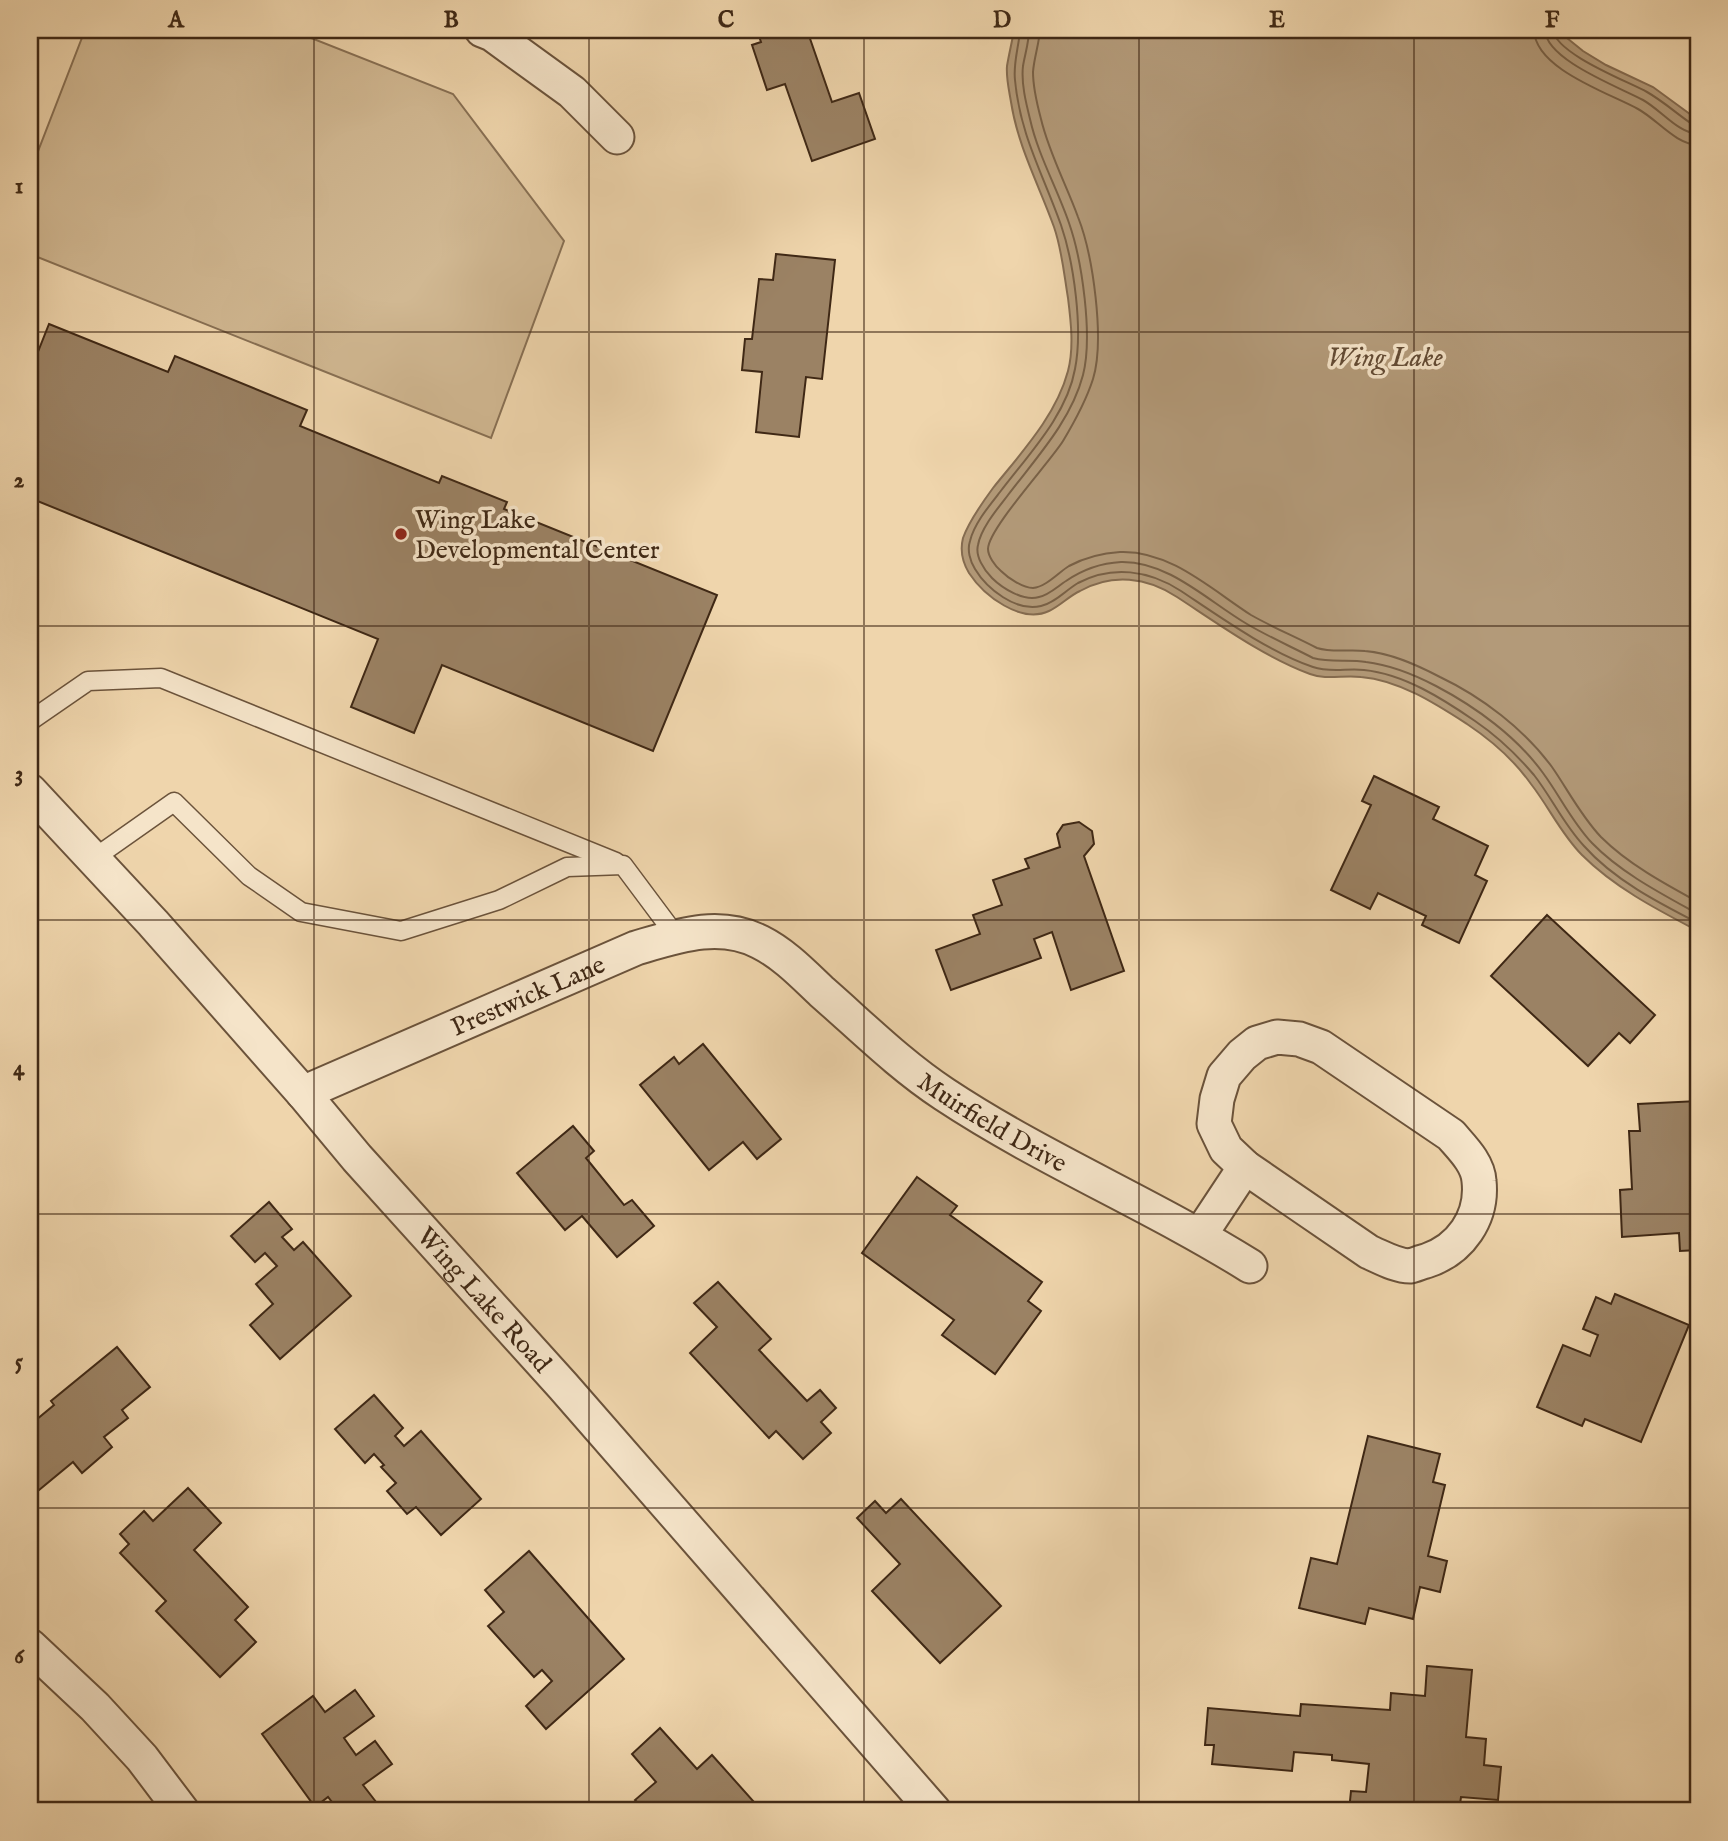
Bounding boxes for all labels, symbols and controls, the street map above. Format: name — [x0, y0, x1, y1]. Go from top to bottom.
text: A — [167, 6, 185, 35]
text: B — [443, 6, 459, 35]
text: C — [718, 6, 735, 35]
text: D — [993, 6, 1011, 35]
text: E — [1269, 6, 1285, 35]
text: F — [1545, 6, 1560, 35]
text: 1 — [15, 172, 23, 201]
water label: Wing Lake — [1327, 341, 1443, 376]
text: 2 — [14, 466, 25, 495]
place label: Wing Lake Developmental Center — [415, 504, 660, 567]
marker: Wing Lake Developmental Center — [393, 526, 409, 542]
text: 3 — [15, 760, 23, 789]
street label: Prestwick Lane — [446, 949, 610, 1045]
text: 4 — [13, 1054, 25, 1083]
street label: Muirfield Drive — [910, 1066, 1072, 1181]
street label: Wing Lake Road — [409, 1220, 558, 1380]
text: 5 — [15, 1348, 24, 1377]
text: 6 — [14, 1642, 25, 1671]

